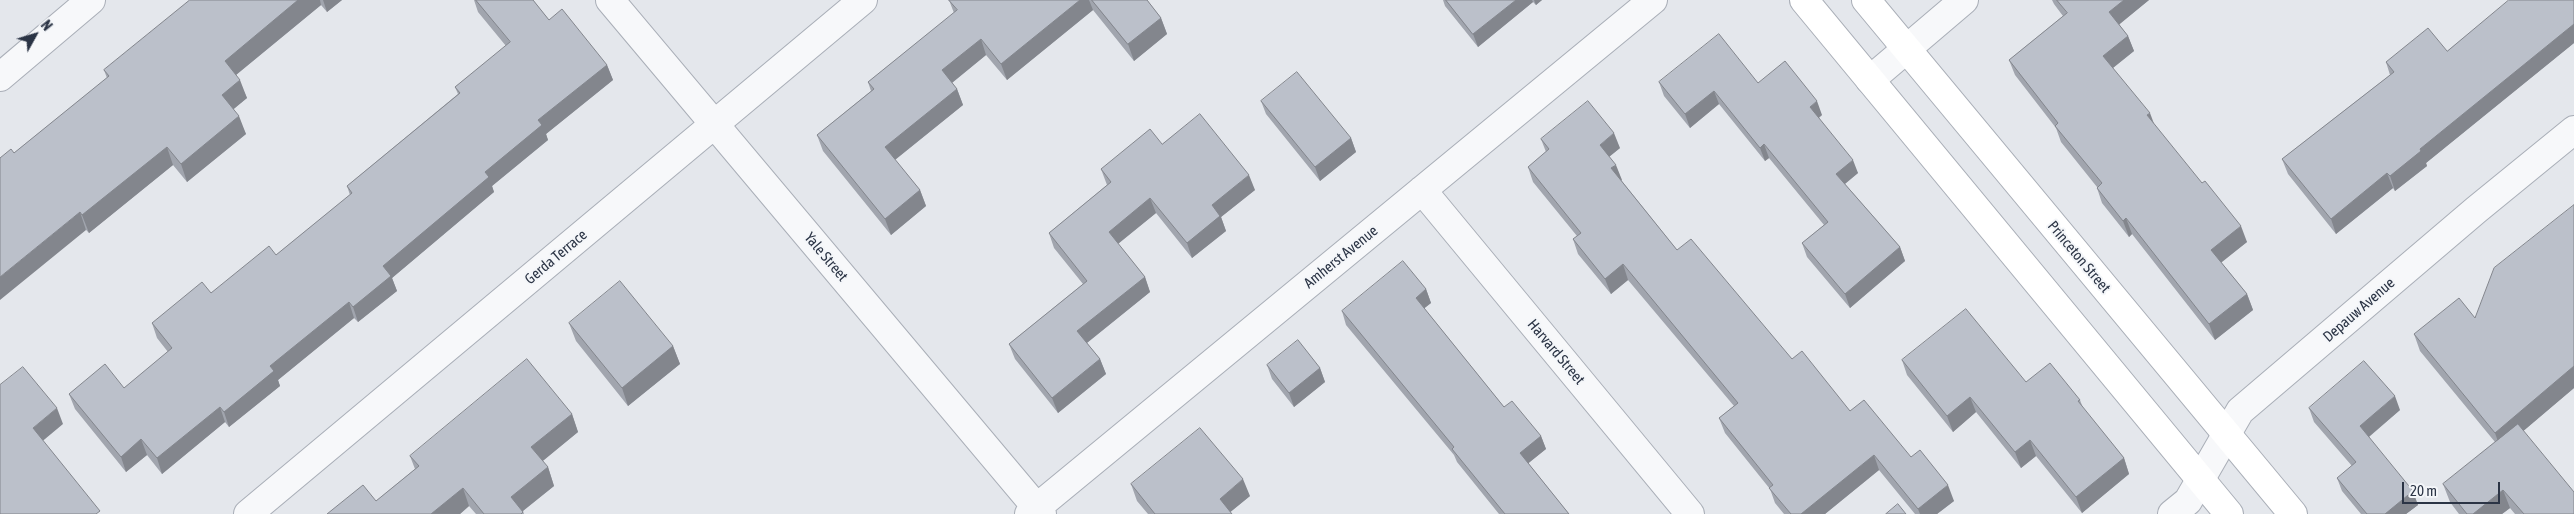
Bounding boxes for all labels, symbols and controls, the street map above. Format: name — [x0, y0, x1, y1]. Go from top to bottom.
north arrow — [10, 10, 60, 60]
text: N — [38, 17, 55, 34]
street label: Princeton Street — [2044, 217, 2114, 297]
street label: Amherst Avenue — [1300, 222, 1382, 292]
street label: Gerda Terrace — [521, 226, 591, 288]
street label: Yale Street — [800, 229, 852, 285]
street label: Depauw Avenue — [2319, 274, 2399, 346]
street label: Harvard Street — [1524, 316, 1588, 388]
scale bar — [2404, 472, 2502, 504]
text: 20 m — [2410, 482, 2437, 499]

